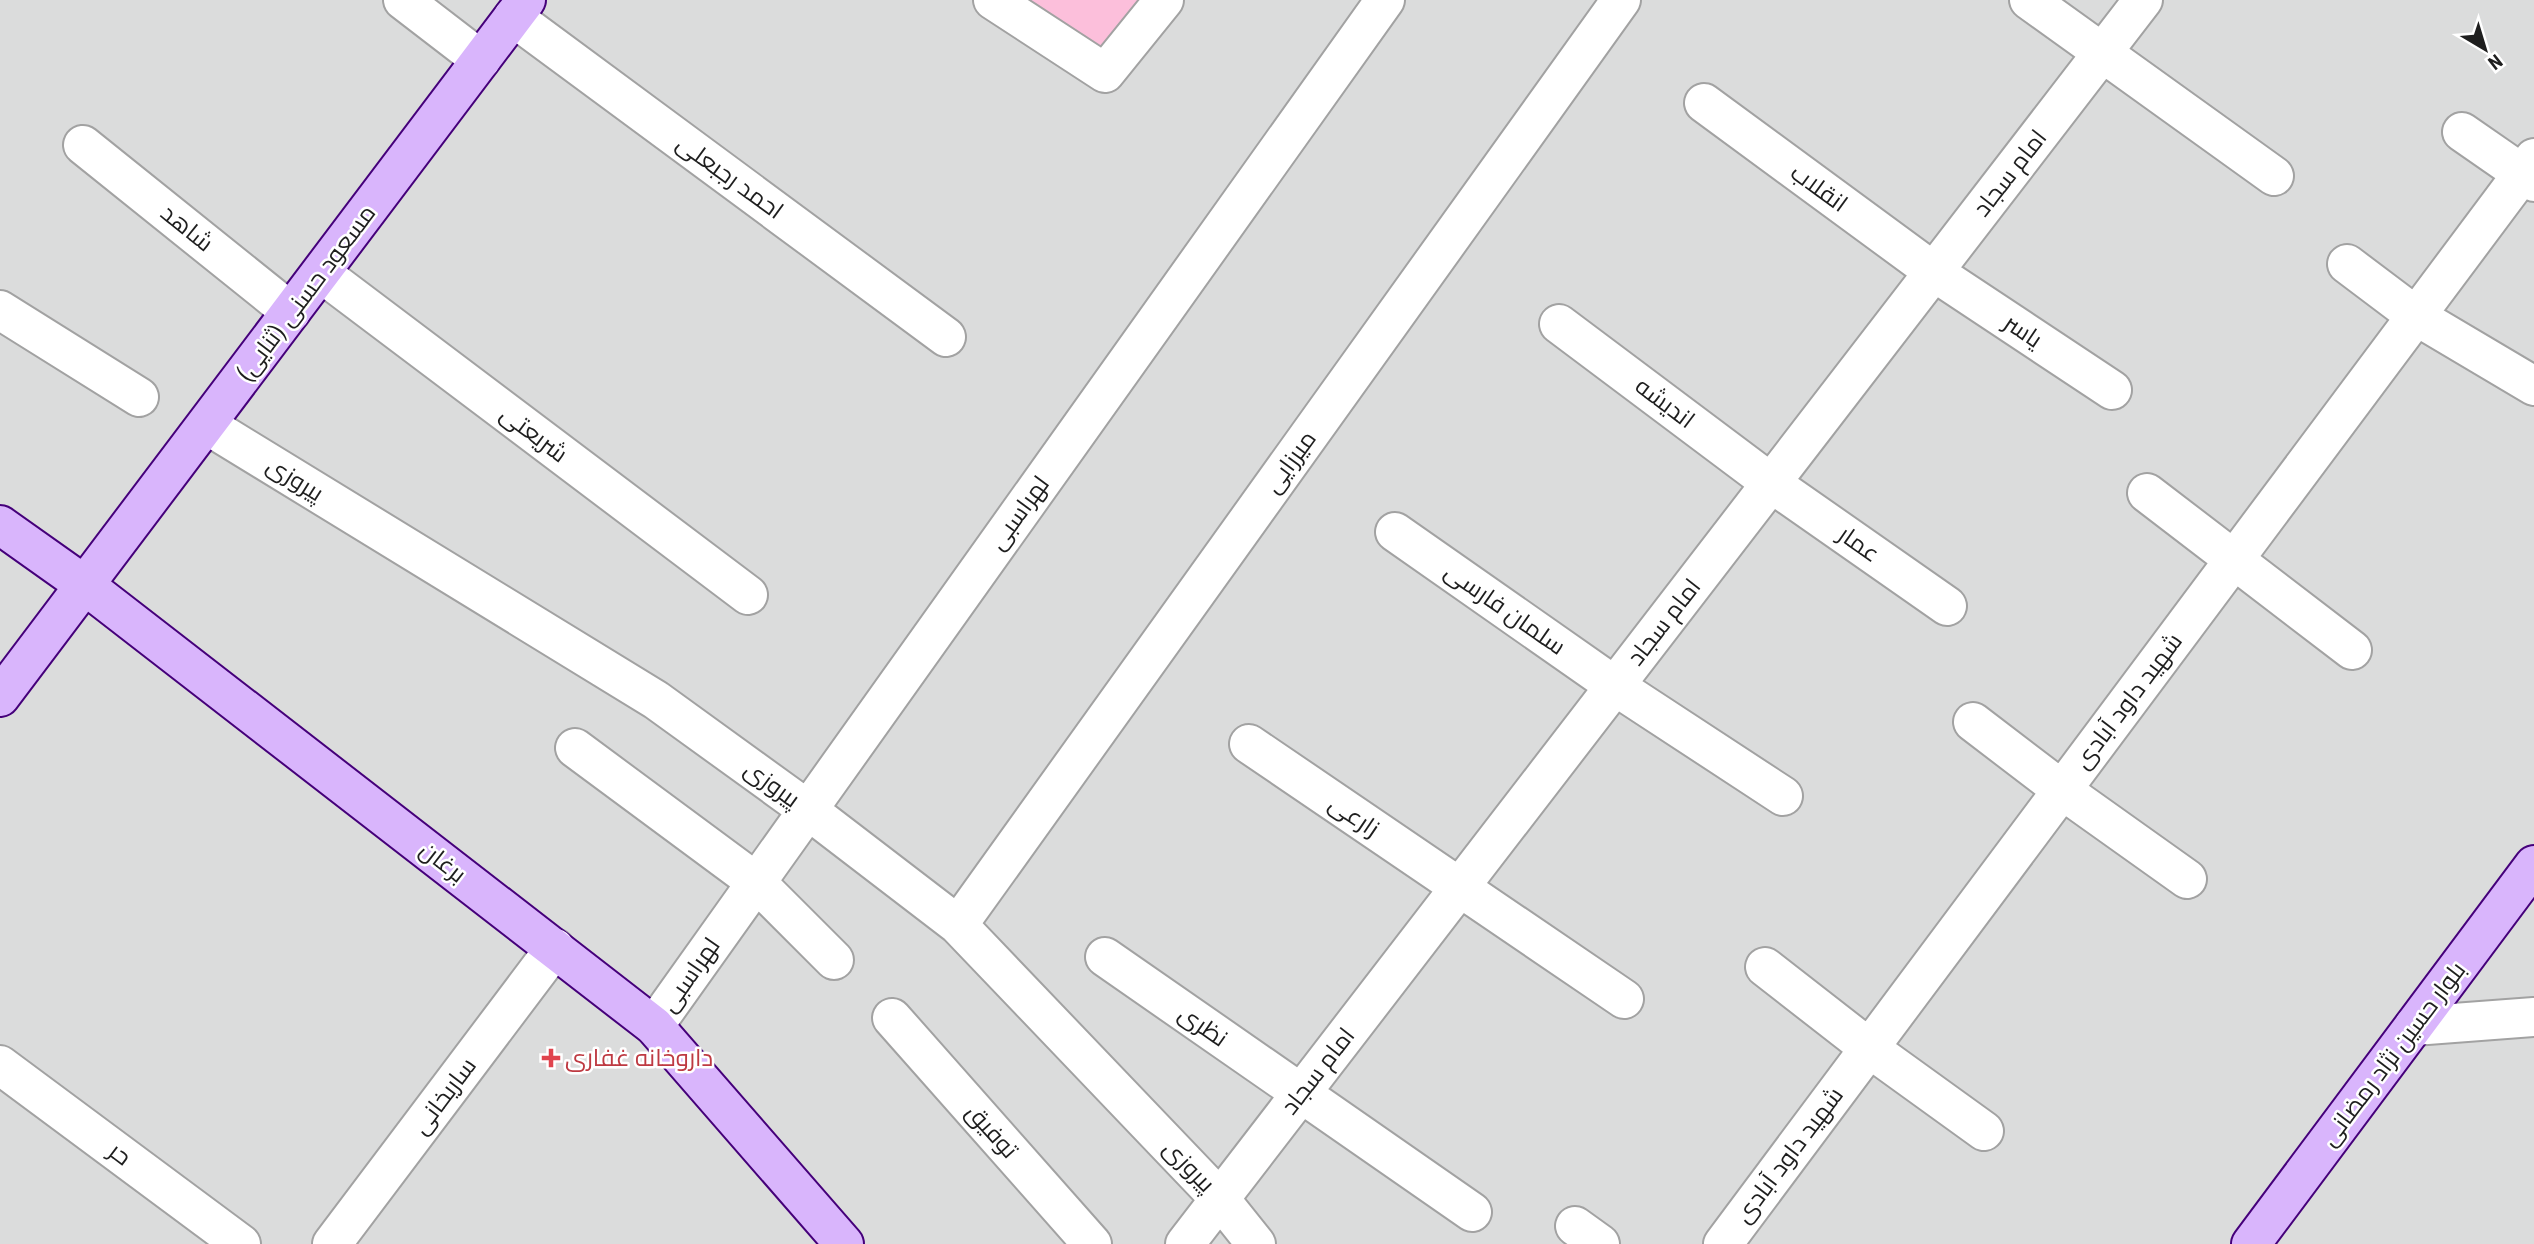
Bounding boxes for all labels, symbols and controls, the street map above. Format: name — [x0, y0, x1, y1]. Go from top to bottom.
north arrow — [2450, 14, 2520, 84]
text: N — [2483, 49, 2507, 75]
street label: امام سجاد — [1967, 124, 2054, 223]
street label: احمد رجبعلی — [671, 129, 789, 225]
street label: انقلاب — [1785, 158, 1853, 218]
street label: شاهد — [155, 199, 219, 257]
street label: مسعود حسنی (ثنایی) — [231, 199, 381, 387]
street label: یاسر — [1997, 307, 2048, 354]
street label: اندیشه — [1630, 372, 1700, 434]
street label: شریعتی — [495, 400, 573, 468]
street label: میرزایی — [1258, 425, 1322, 499]
street label: پیروزی — [260, 451, 329, 509]
street label: لهراسبی — [983, 471, 1055, 555]
street label: عمار — [1831, 519, 1885, 568]
street label: سلمان فارسی — [1439, 557, 1571, 661]
street label: امام سجاد — [1621, 573, 1708, 672]
street label: شهید داود آبادی — [2068, 628, 2188, 774]
street label: پیروزی — [738, 755, 806, 815]
street label: زارعی — [1324, 789, 1384, 843]
street label: برغان — [414, 835, 472, 889]
street label: لهراسبی — [654, 932, 726, 1018]
street label: بلوار حسین نژاد رمضانی — [2315, 956, 2471, 1152]
street label: نظری — [1173, 999, 1233, 1053]
street label: امام سجاد — [1275, 1022, 1362, 1121]
place label: داروخانه غفاری — [565, 1044, 713, 1072]
marker: داروخانه غفاری — [543, 1050, 559, 1066]
street label: ساریخانی — [406, 1052, 482, 1140]
street label: شهید داود آبادی — [1729, 1082, 1849, 1228]
street label: توفیق — [960, 1098, 1024, 1165]
street label: پیروزی — [1156, 1134, 1221, 1200]
street label: حر — [102, 1135, 137, 1171]

